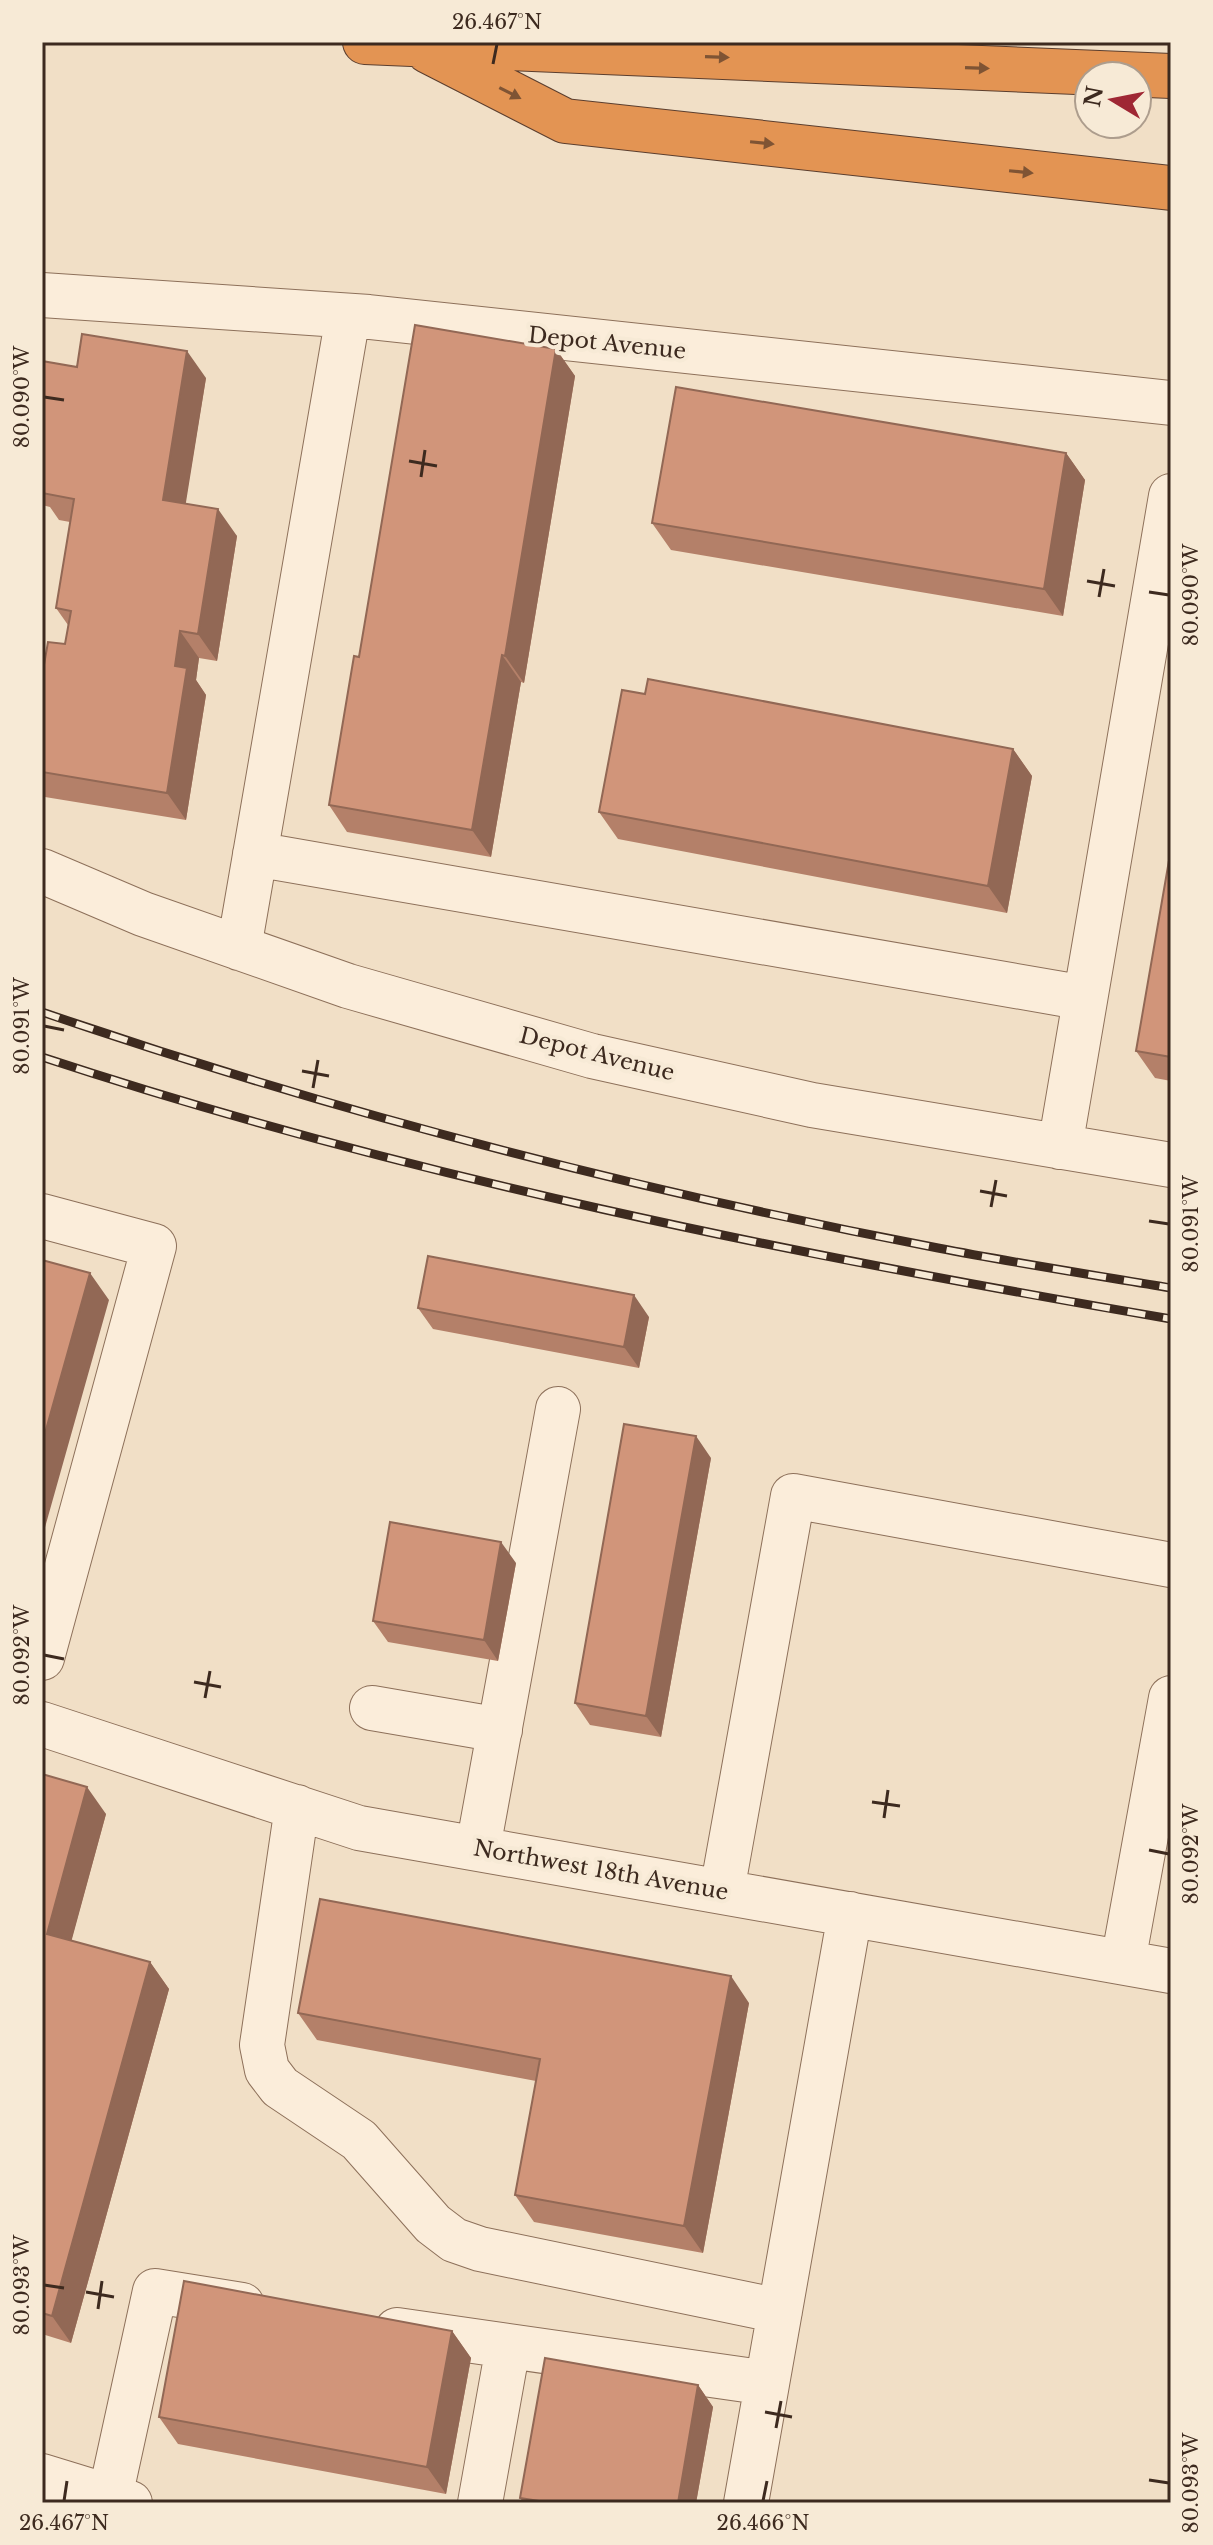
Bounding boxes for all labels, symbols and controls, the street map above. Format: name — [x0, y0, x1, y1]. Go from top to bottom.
text: 26.467°N — [452, 10, 542, 34]
one-way arrow — [705, 51, 730, 64]
north arrow — [1073, 60, 1153, 140]
one-way arrow — [965, 62, 990, 75]
text: N — [1079, 84, 1109, 109]
one-way arrow — [499, 86, 522, 100]
one-way arrow — [750, 136, 775, 149]
one-way arrow — [1008, 165, 1033, 178]
street label: Depot Avenue — [527, 321, 687, 365]
text: 80.090°W — [10, 345, 34, 448]
text: 80.090°W — [1179, 543, 1203, 646]
text: 80.091°W — [10, 977, 34, 1075]
street label: Depot Avenue — [517, 1022, 677, 1086]
text: 80.091°W — [1179, 1175, 1203, 1273]
text: 80.092°W — [10, 1604, 34, 1705]
text: 80.092°W — [1179, 1803, 1203, 1904]
street label: Northwest 18th Avenue — [471, 1834, 731, 1906]
text: 80.093°W — [10, 2234, 34, 2335]
text: 80.093°W — [1179, 2432, 1203, 2533]
text: 26.467°N — [19, 2511, 109, 2535]
text: 26.466°N — [717, 2511, 809, 2535]

